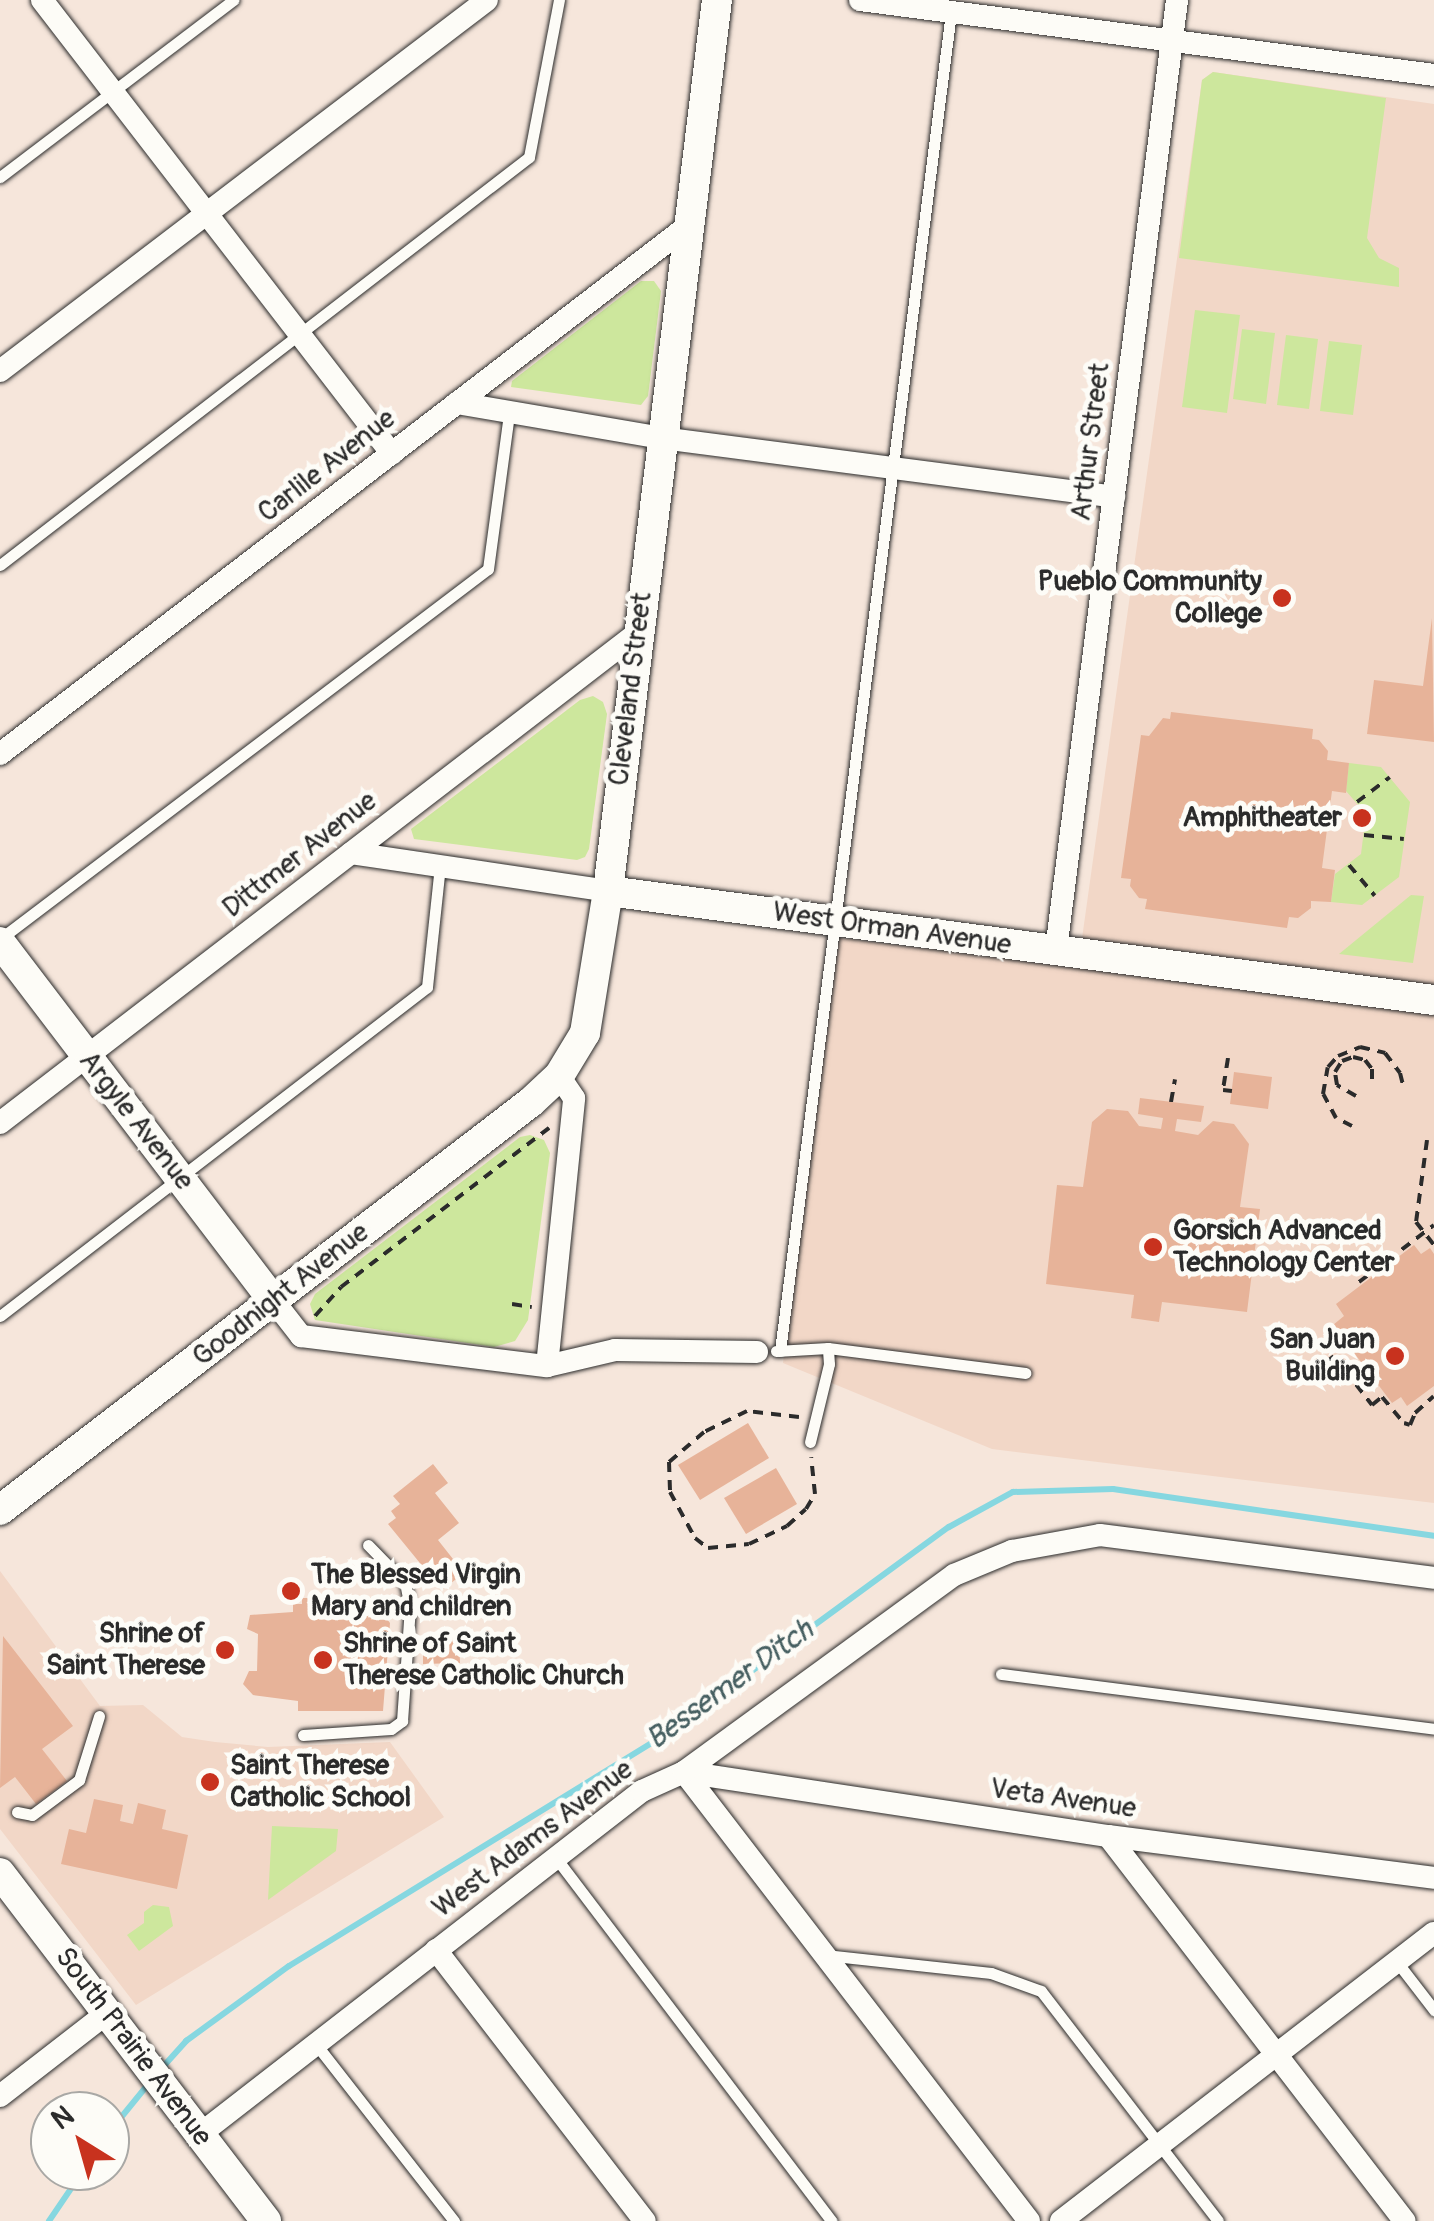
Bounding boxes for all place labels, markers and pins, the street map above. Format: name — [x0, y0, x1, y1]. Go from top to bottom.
place label: Pueblo Community College — [1038, 565, 1262, 631]
marker: Pueblo Community College — [1271, 587, 1293, 609]
place label: Amphitheater — [1182, 801, 1342, 835]
marker: Amphitheater — [1351, 807, 1373, 829]
place label: Gorsich Advanced Technology Center — [1173, 1214, 1394, 1280]
marker: Gorsich Advanced Technology Center — [1142, 1236, 1164, 1258]
place label: San Juan Building — [1269, 1323, 1375, 1389]
marker: San Juan Building — [1384, 1345, 1406, 1367]
place label: The Blessed Virgin Mary and children — [311, 1558, 521, 1624]
marker: The Blessed Virgin Mary and children — [280, 1580, 302, 1602]
place label: Shrine of Saint Therese — [46, 1617, 205, 1683]
place label: Shrine of Saint Therese Catholic Church — [343, 1627, 624, 1693]
marker: Shrine of Saint Therese — [214, 1639, 236, 1661]
marker: Shrine of Saint Therese Catholic Church — [312, 1649, 334, 1671]
place label: Saint Therese Catholic School — [230, 1749, 411, 1815]
marker: Saint Therese Catholic School — [199, 1771, 221, 1793]

